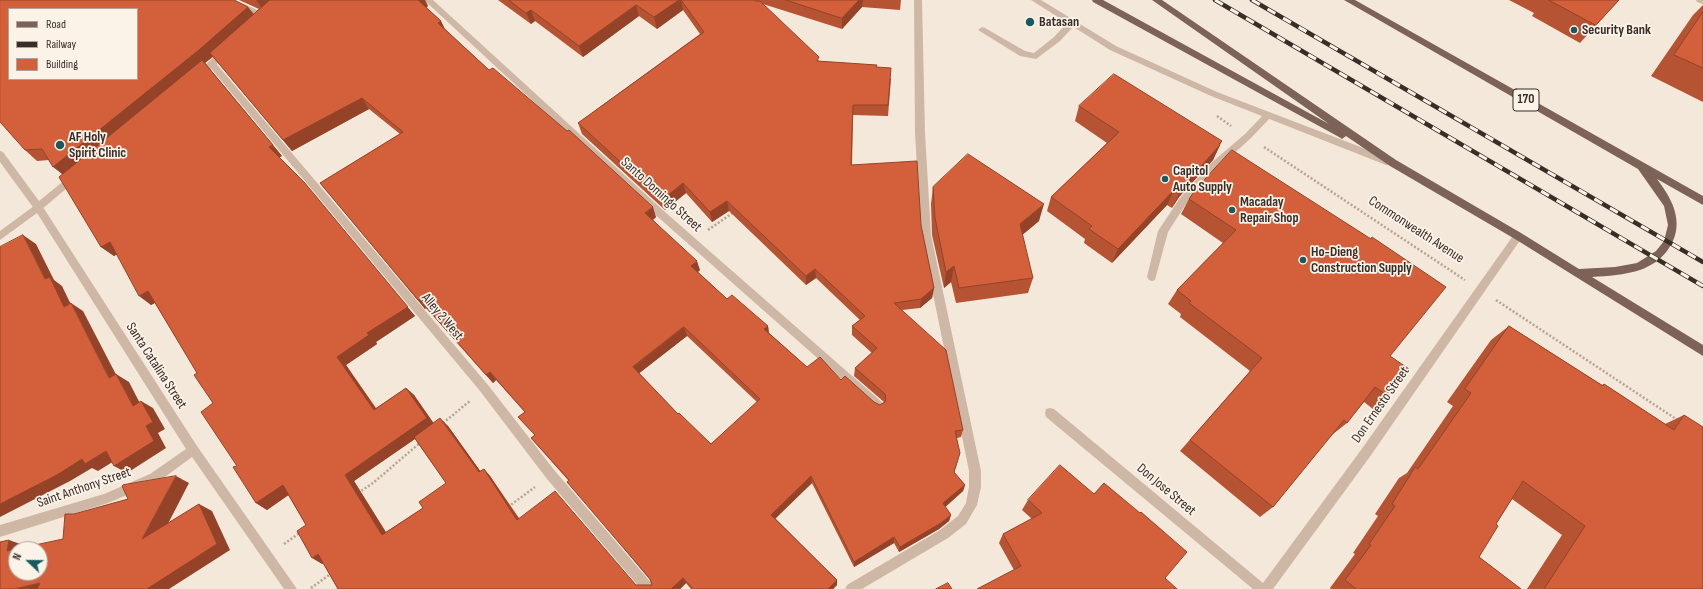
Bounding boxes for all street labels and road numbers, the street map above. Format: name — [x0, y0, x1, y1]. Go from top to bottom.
road number: 170 — [1513, 89, 1539, 111]
street label: Santo Domingo Street — [617, 154, 705, 236]
street label: Commonwealth Avenue — [1365, 193, 1467, 267]
street label: Alley 2 West — [417, 290, 467, 344]
street label: Santa Catalina Street — [122, 320, 190, 412]
street label: Don Ernesto Street — [1349, 364, 1413, 446]
street label: Don Jose Street — [1133, 460, 1199, 520]
street label: Saint Anthony Street — [35, 464, 133, 512]

